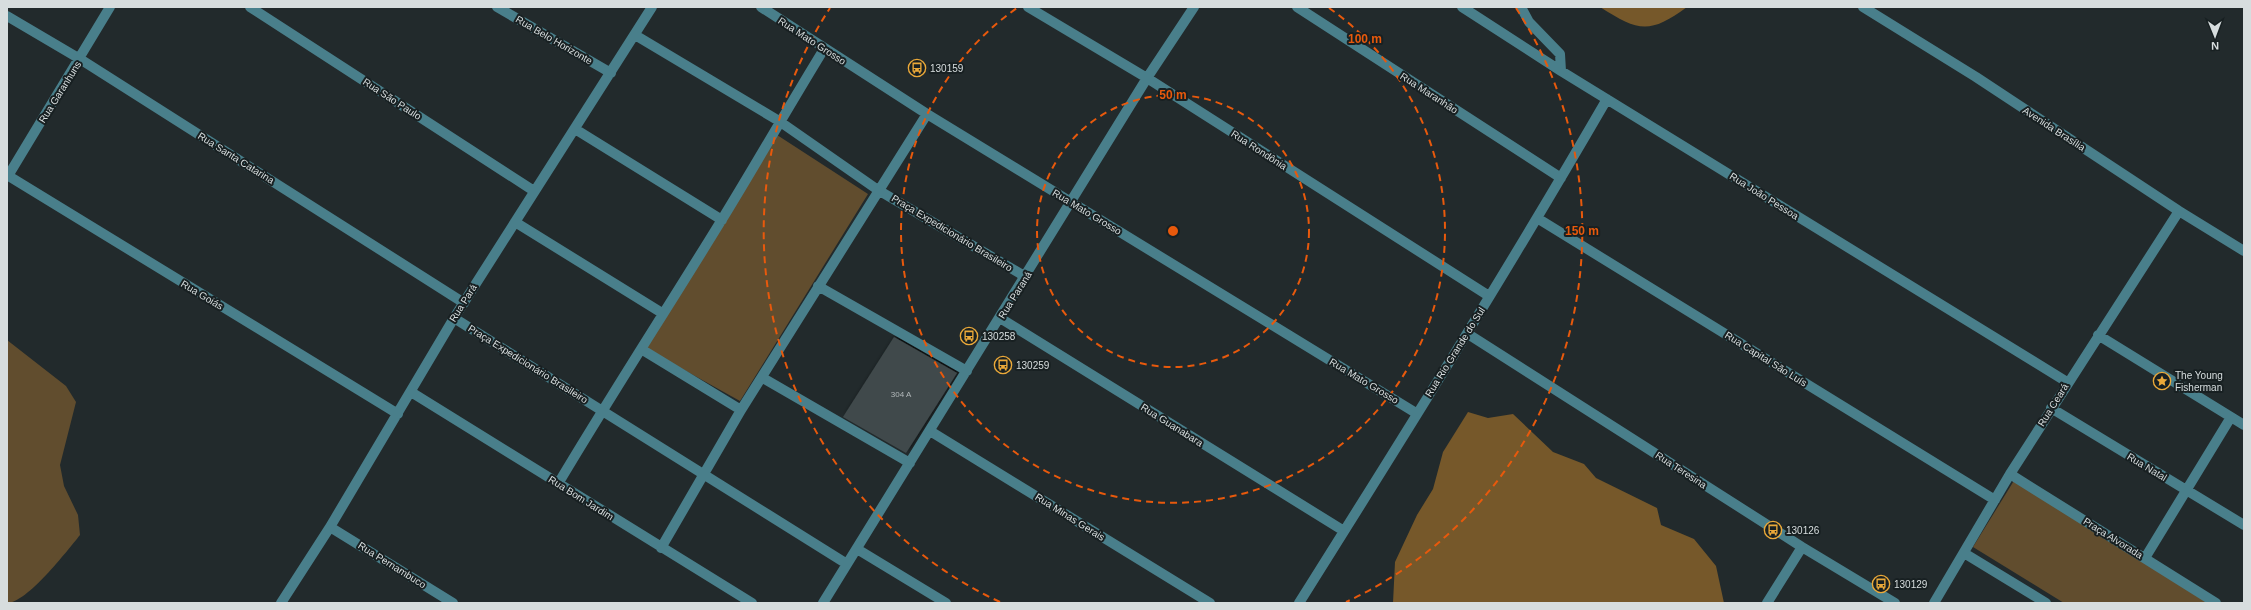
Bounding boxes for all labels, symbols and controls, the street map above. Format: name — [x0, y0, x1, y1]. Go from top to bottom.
street label: Rua Belo Horizonte — [514, 14, 595, 67]
street label: Rua Mato Grosso — [776, 15, 848, 67]
north arrow — [2195, 16, 2235, 56]
text: 100 m — [1348, 32, 1382, 46]
text: N — [2211, 40, 2219, 52]
bus stop icon: 130159 — [907, 58, 927, 78]
street label: Rua Garanhuns — [37, 59, 83, 125]
place label: 130159 — [930, 63, 964, 74]
street label: Rua Maranhão — [1398, 70, 1460, 116]
street label: Rua São Paulo — [361, 76, 424, 122]
text: 50 m — [1159, 88, 1187, 102]
street label: Avenida Brasília — [2021, 105, 2088, 153]
street label: Rua Rondônia — [1229, 128, 1289, 172]
street label: Rua Santa Catarina — [196, 130, 277, 186]
street label: Rua João Pessoa — [1728, 170, 1801, 222]
street label: Rua Mato Grosso — [1051, 187, 1124, 237]
street label: Praça Expedicionário Brasileiro — [890, 192, 1015, 274]
centre of rings — [1166, 224, 1180, 238]
text: 150 m — [1565, 224, 1599, 238]
street label: Rua Paraná — [996, 269, 1034, 321]
street label: Rua Goiás — [179, 278, 225, 312]
street label: Rua Pará — [447, 282, 479, 324]
street label: Rua Rio Grande do Sul — [1423, 305, 1487, 399]
street label: Praça Expedicionário Brasileiro — [466, 323, 590, 406]
bus stop icon: 130258 — [959, 326, 979, 346]
street label: Rua Capital São Luís — [1723, 329, 1809, 389]
place label: 130258 — [982, 331, 1016, 342]
bus stop icon: 130259 — [993, 355, 1013, 375]
street label: Rua Mato Grosso — [1328, 356, 1401, 406]
place label: 130259 — [1016, 360, 1050, 371]
place label: The Young Fisherman — [2175, 370, 2223, 393]
place icon: The Young Fisherman — [2152, 371, 2172, 391]
street label: Rua Ceará — [2036, 381, 2071, 428]
house number: 304 A — [891, 390, 912, 399]
street label: Rua Guanabara — [1139, 401, 1205, 449]
street label: Rua Teresina — [1653, 449, 1709, 491]
street label: Rua Natal — [2125, 451, 2169, 483]
street label: Rua Bom Jardim — [547, 474, 615, 522]
street label: Rua Minas Gerais — [1033, 491, 1107, 543]
street label: Praça Alvorada — [2081, 515, 2145, 561]
bus stop icon: 130126 — [1763, 520, 1783, 540]
place label: 130126 — [1786, 525, 1820, 536]
street label: Rua Pernambuco — [356, 540, 428, 591]
bus stop icon: 130129 — [1871, 574, 1891, 594]
place label: 130129 — [1894, 579, 1928, 590]

